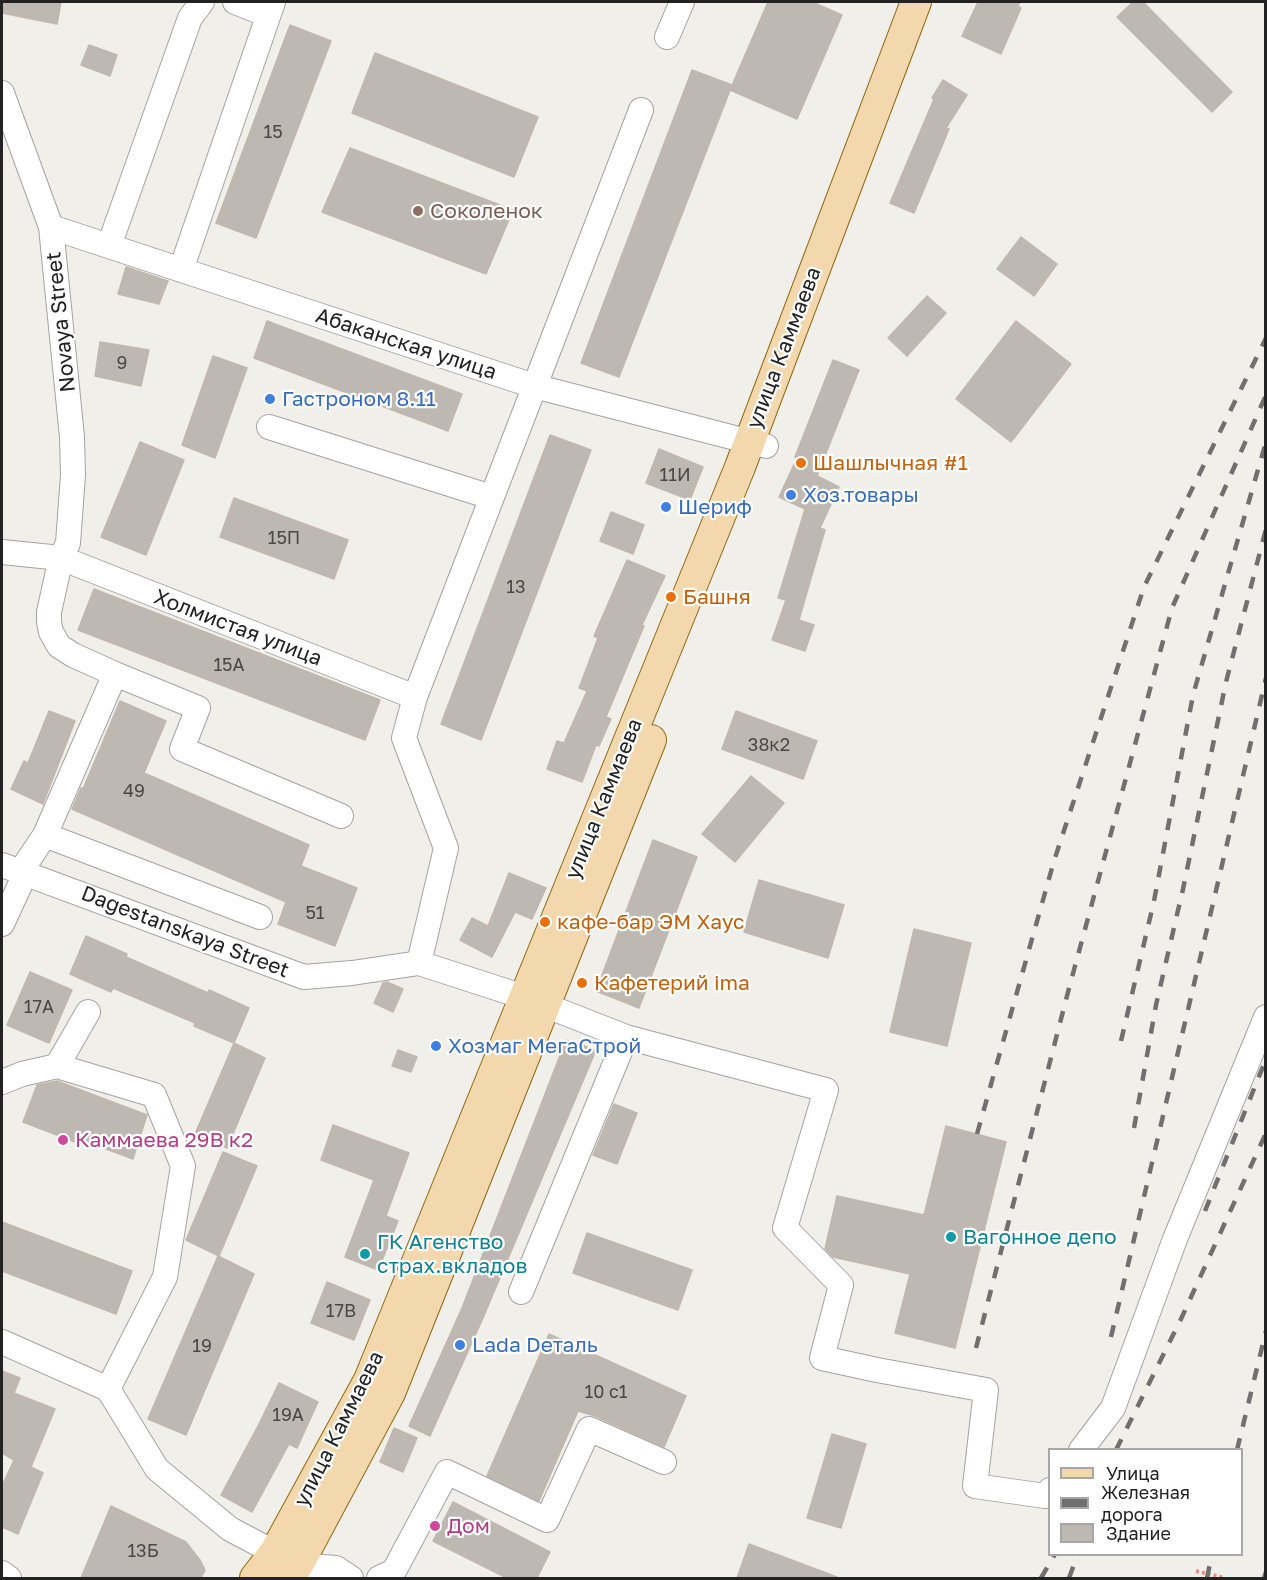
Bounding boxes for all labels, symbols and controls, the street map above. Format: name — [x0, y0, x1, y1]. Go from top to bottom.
house number: 15 — [263, 121, 283, 143]
place label: Соколенок — [430, 198, 543, 224]
marker: Соколенок — [411, 204, 425, 218]
street label: Novaya Street — [41, 251, 81, 393]
street label: улица Каммаева — [742, 264, 826, 432]
street label: Абаканская улица — [312, 303, 500, 385]
house number: 9 — [117, 352, 127, 374]
place label: Гастроном 8.11 — [282, 386, 436, 412]
marker: Гастроном 8.11 — [263, 392, 277, 406]
place label: Шашлычная #1 — [813, 450, 968, 476]
marker: Шашлычная #1 — [794, 456, 808, 470]
house number: 11И — [659, 464, 691, 486]
place label: Хоз.товары — [803, 482, 919, 508]
marker: Хоз.товары — [784, 488, 798, 502]
place label: Шериф — [678, 494, 752, 520]
marker: Шериф — [659, 500, 673, 514]
house number: 15П — [268, 527, 300, 549]
house number: 13 — [506, 576, 526, 598]
street label: Холмистая улица — [150, 584, 326, 672]
place label: Башня — [683, 584, 751, 610]
marker: Башня — [664, 590, 678, 604]
house number: 15А — [213, 654, 245, 676]
street label: улица Каммаева — [560, 715, 648, 883]
house number: 38к2 — [748, 734, 790, 756]
house number: 49 — [123, 780, 145, 802]
street label: Dagestanskaya Street — [78, 881, 292, 983]
house number: 51 — [305, 902, 325, 924]
place label: кафе-бар ЭМ Хаус — [557, 909, 744, 935]
marker: кафе-бар ЭМ Хаус — [538, 915, 552, 929]
place label: Кафетерий ima — [594, 970, 750, 996]
marker: Кафетерий ima — [575, 976, 589, 990]
house number: 17А — [24, 996, 54, 1018]
place label: Хозмаг МегаСтрой — [448, 1033, 641, 1059]
marker: Хозмаг МегаСтрой — [429, 1039, 443, 1053]
place label: Каммаева 29В к2 — [75, 1127, 253, 1153]
marker: Каммаева 29В к2 — [56, 1133, 70, 1147]
place label: Вагонное депо — [963, 1224, 1117, 1250]
place label: ГК Агенство страх.вкладов — [377, 1229, 527, 1279]
marker: Вагонное депо — [944, 1230, 958, 1244]
marker: ГК Агенство страх.вкладов — [358, 1247, 372, 1261]
house number: 17В — [326, 1300, 356, 1322]
place label: Lada Dеталь — [472, 1332, 598, 1358]
house number: 19 — [192, 1335, 212, 1357]
marker: Lada Dеталь — [453, 1338, 467, 1352]
street label: улица Каммаева — [289, 1347, 389, 1511]
house number: 10 с1 — [585, 1381, 627, 1403]
house number: 19А — [272, 1404, 304, 1426]
legend — [1048, 1448, 1243, 1556]
text: Улица — [1106, 1462, 1160, 1484]
text: Железная дорога — [1101, 1481, 1190, 1525]
place label: Дом — [447, 1513, 490, 1539]
marker: Дом — [428, 1519, 442, 1533]
text: Здание — [1106, 1522, 1171, 1544]
house number: 13Б — [127, 1540, 159, 1562]

